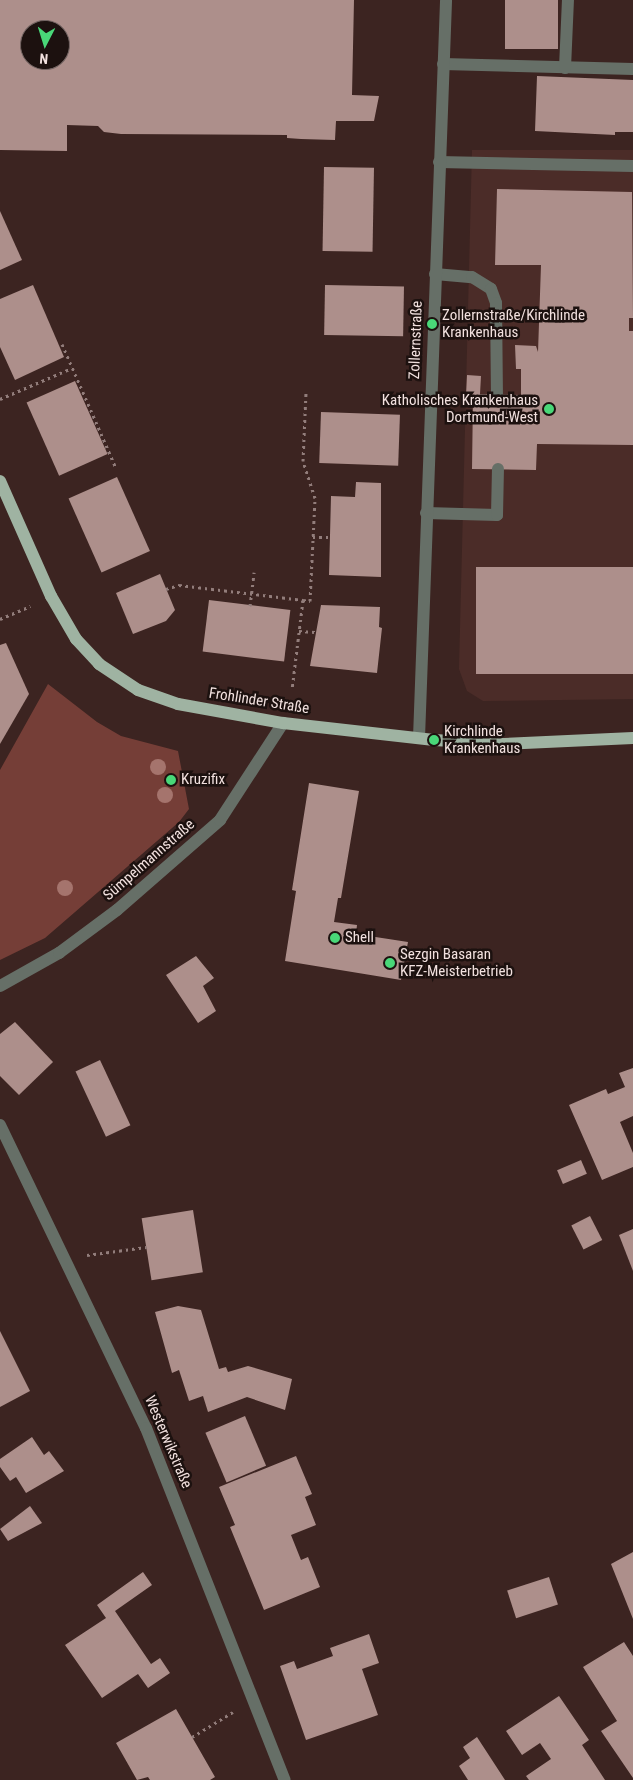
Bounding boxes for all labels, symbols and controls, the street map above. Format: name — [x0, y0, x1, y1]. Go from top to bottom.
north arrow — [20, 20, 70, 70]
text: N — [39, 51, 49, 67]
street label: Zollernstraße — [406, 300, 426, 380]
place label: Zollernstraße/Kirchlinde Krankenhaus — [442, 306, 585, 341]
marker: Zollernstraße/Kirchlinde Krankenhaus — [426, 318, 438, 330]
place label: Katholisches Krankenhaus Dortmund-West — [382, 391, 538, 426]
marker: Katholisches Krankenhaus Dortmund-West — [542, 402, 556, 416]
street label: Frohlinder Straße — [208, 684, 310, 718]
place label: Kirchlinde Krankenhaus — [444, 722, 520, 757]
marker: Kirchlinde Krankenhaus — [428, 734, 440, 746]
place label: Kruzifix — [181, 771, 225, 789]
marker: Kruzifix — [165, 774, 177, 786]
street label: Sümpelmannstraße — [100, 816, 198, 904]
place label: Shell — [345, 929, 374, 947]
marker: Shell — [329, 932, 341, 944]
place label: Sezgin Basaran KFZ-Meisterbetrieb — [400, 945, 513, 980]
marker: Sezgin Basaran KFZ-Meisterbetrieb — [384, 957, 396, 969]
street label: Westerwikstraße — [140, 1393, 196, 1491]

